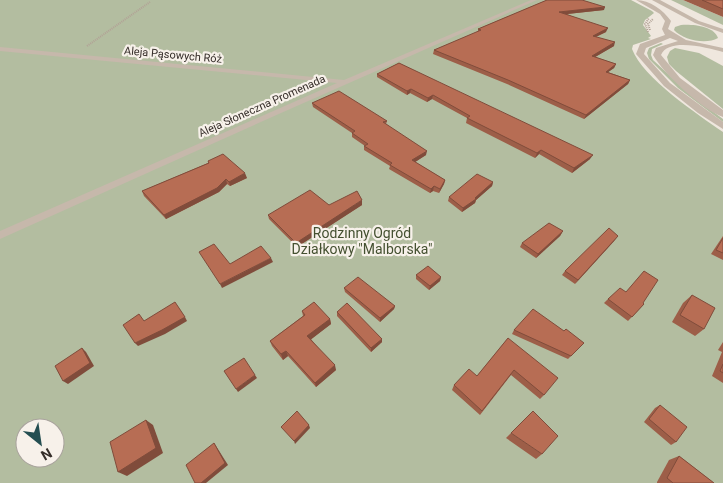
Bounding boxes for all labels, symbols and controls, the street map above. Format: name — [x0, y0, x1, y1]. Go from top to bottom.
street label: Aleja Pąsowych Róż — [124, 44, 223, 66]
street label: Aleja Słoneczna Promenada — [197, 72, 327, 140]
park label: Rodzinny Ogród Działkowy "Malborska" — [292, 225, 432, 257]
north arrow — [15, 418, 65, 468]
text: N — [38, 445, 55, 464]

